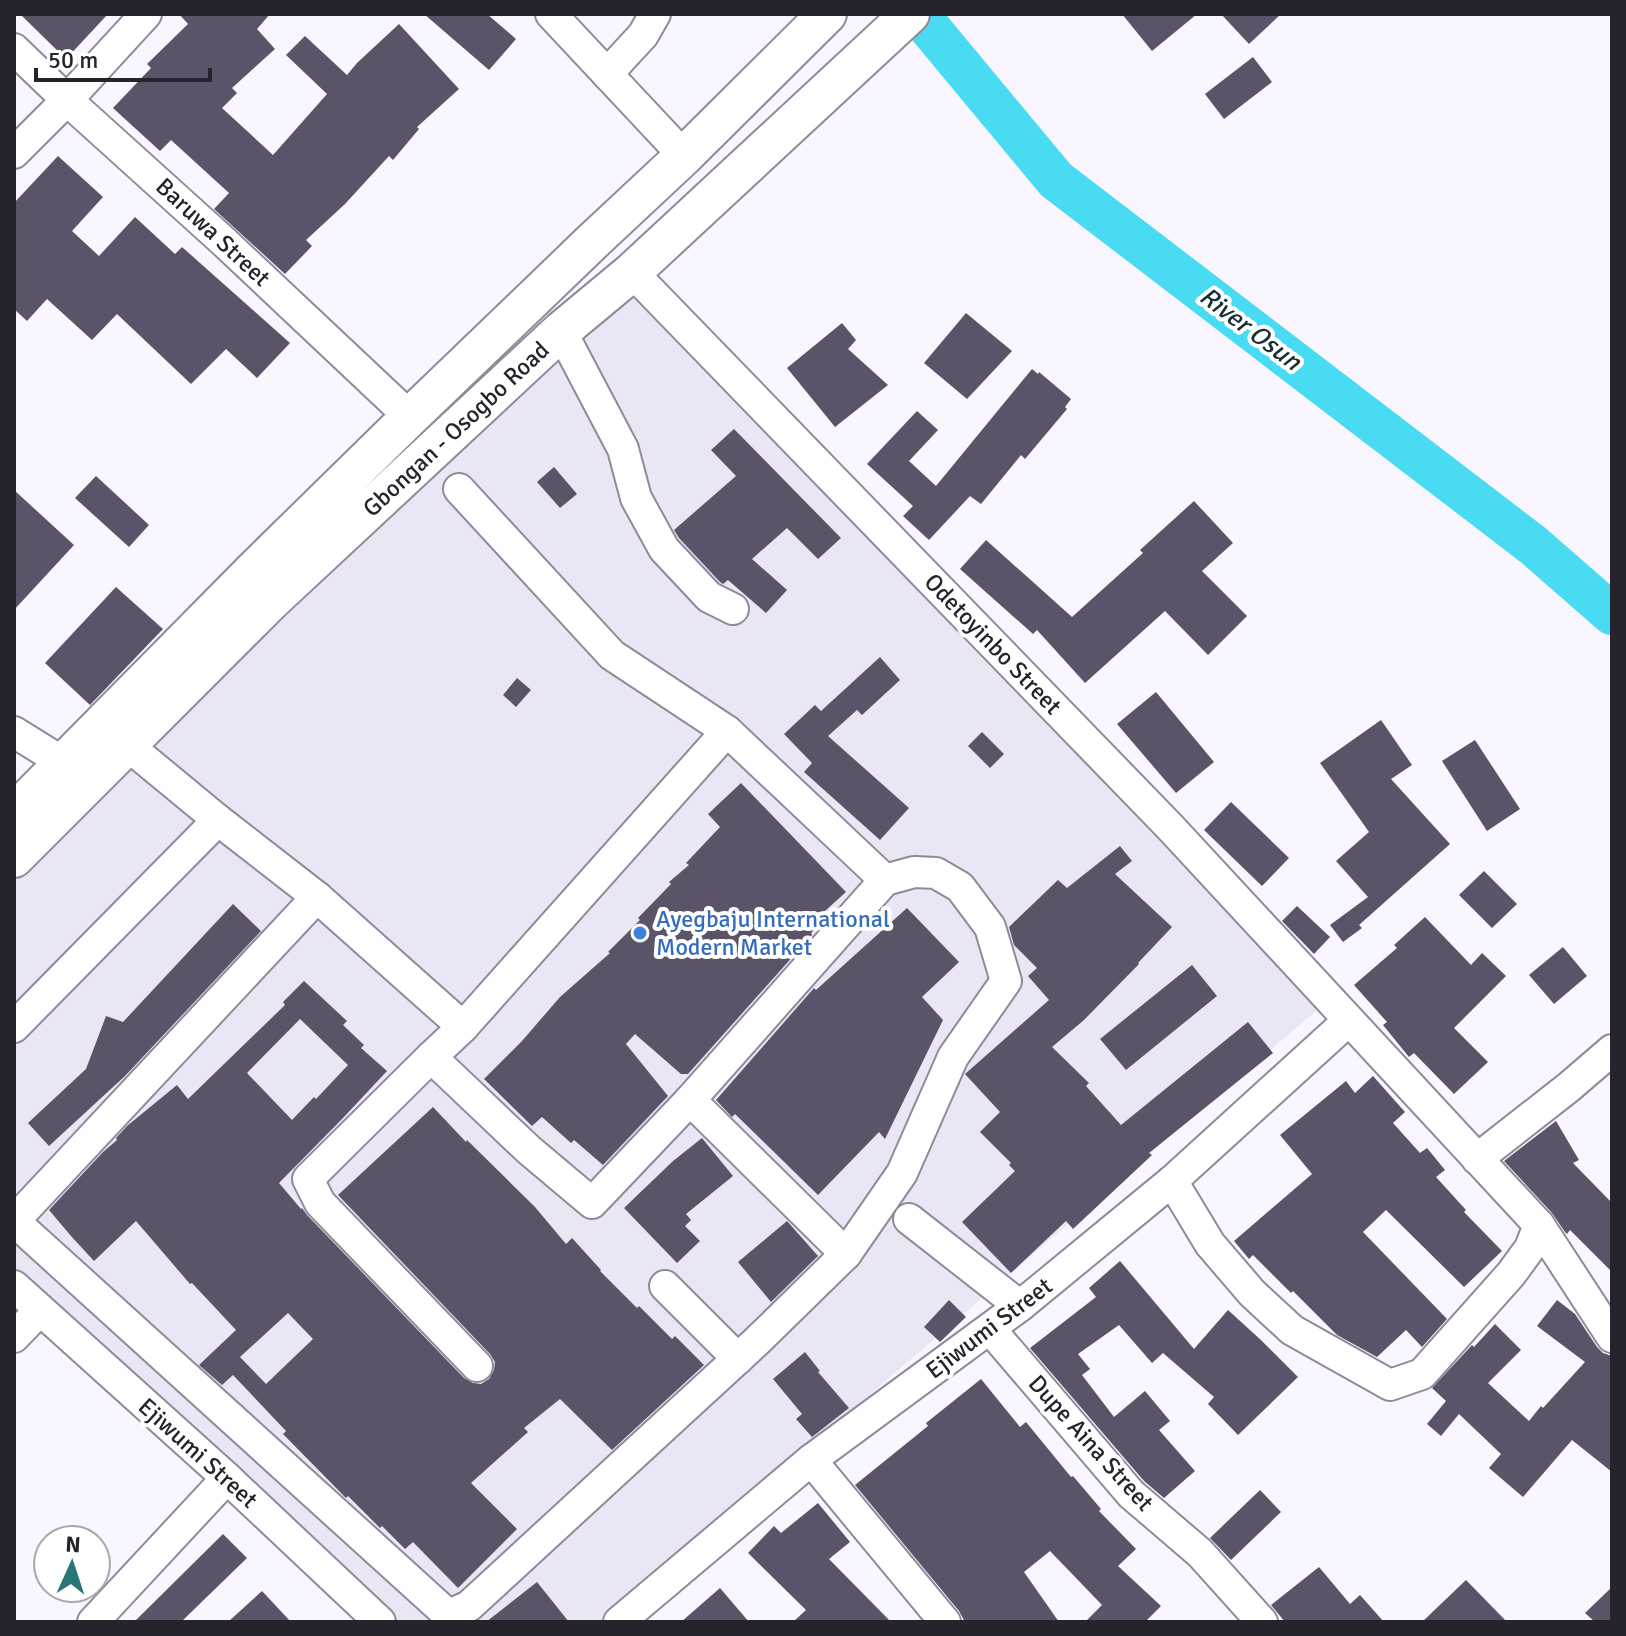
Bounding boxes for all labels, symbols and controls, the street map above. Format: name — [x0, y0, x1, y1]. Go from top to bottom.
scale bar — [36, 32, 210, 82]
text: 50 m — [48, 45, 98, 75]
street label: Baruwa Street — [149, 171, 277, 293]
water label: River Osun — [1193, 280, 1308, 378]
street label: Gbongan - Osogbo Road — [357, 335, 555, 523]
street label: Odetoyinbo Street — [918, 567, 1068, 721]
place label: Ayegbaju International Modern Market — [656, 904, 890, 962]
marker: Ayegbaju International Modern Market — [631, 924, 649, 942]
street label: Ejiwumi Street — [920, 1271, 1058, 1385]
street label: Dupe Aina Street — [1022, 1369, 1160, 1517]
street label: Ejiwumi Street — [132, 1392, 264, 1514]
north arrow — [32, 1524, 112, 1604]
text: N — [65, 1531, 81, 1558]

